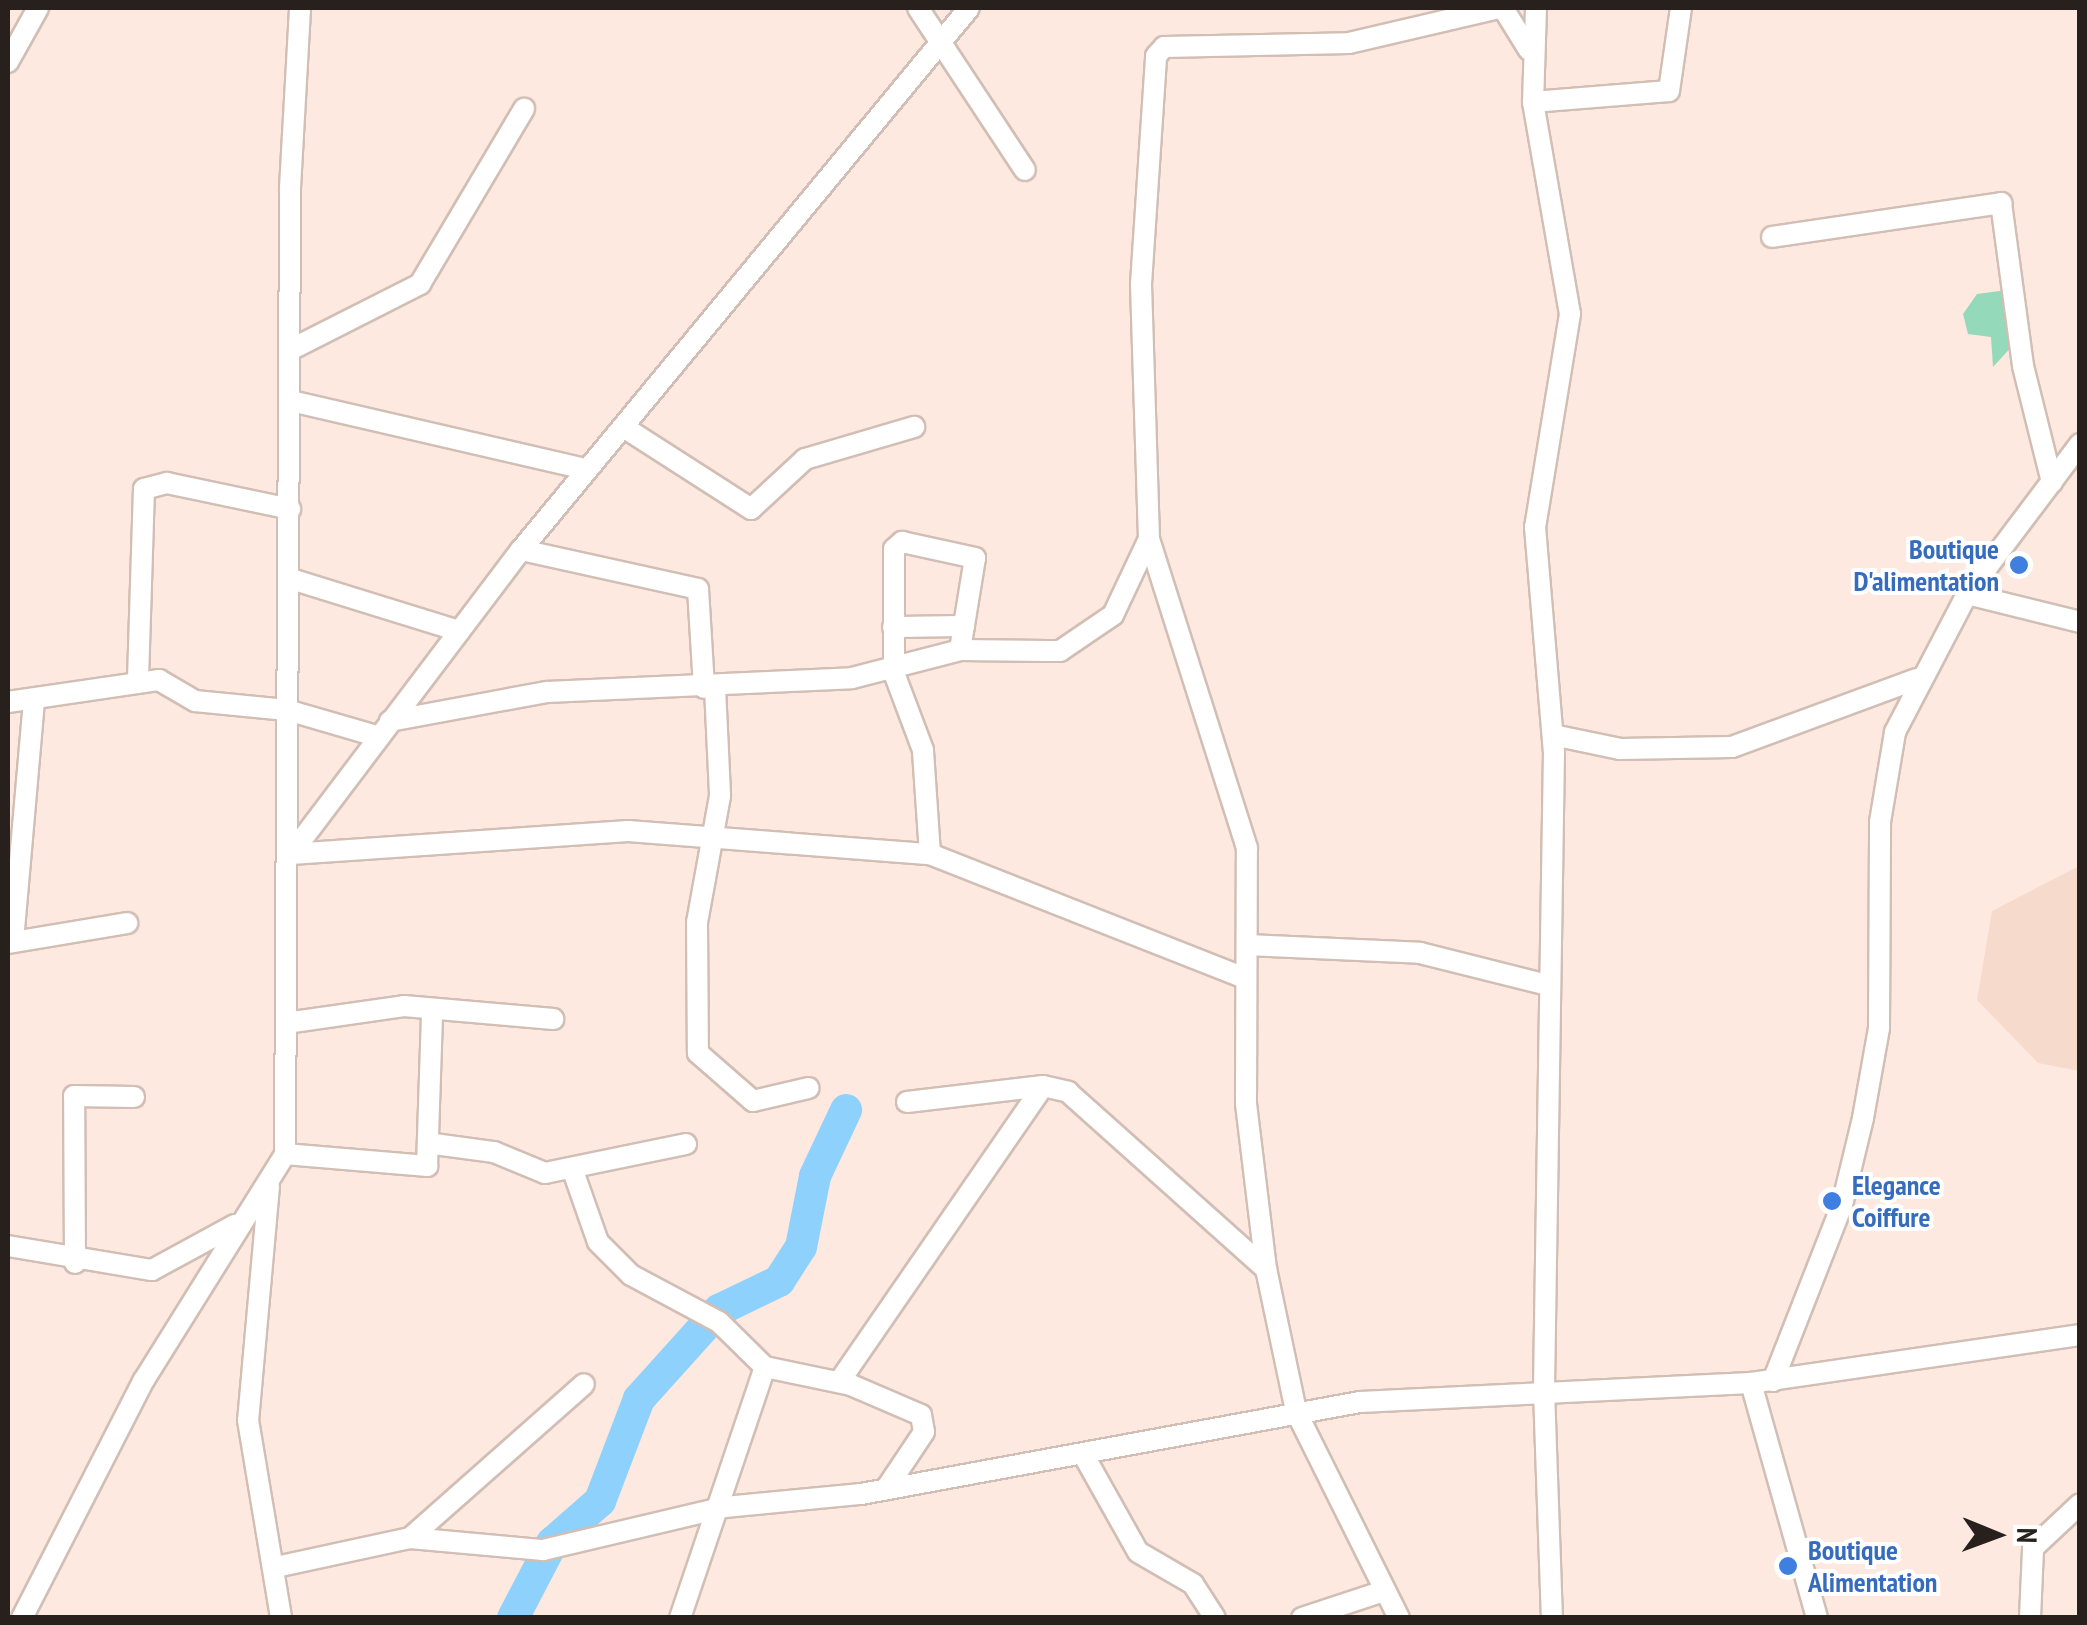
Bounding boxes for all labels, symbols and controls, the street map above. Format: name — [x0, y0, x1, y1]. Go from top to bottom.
place label: Boutique D'alimentation — [1854, 532, 1999, 598]
marker: Boutique D'alimentation — [2008, 554, 2030, 576]
place label: Elegance Coiffure — [1852, 1168, 1941, 1234]
marker: Elegance Coiffure — [1821, 1190, 1843, 1212]
north arrow — [1947, 1485, 2047, 1585]
text: N — [2009, 1528, 2046, 1543]
place label: Boutique Alimentation — [1808, 1533, 1937, 1599]
marker: Boutique Alimentation — [1777, 1555, 1799, 1577]

